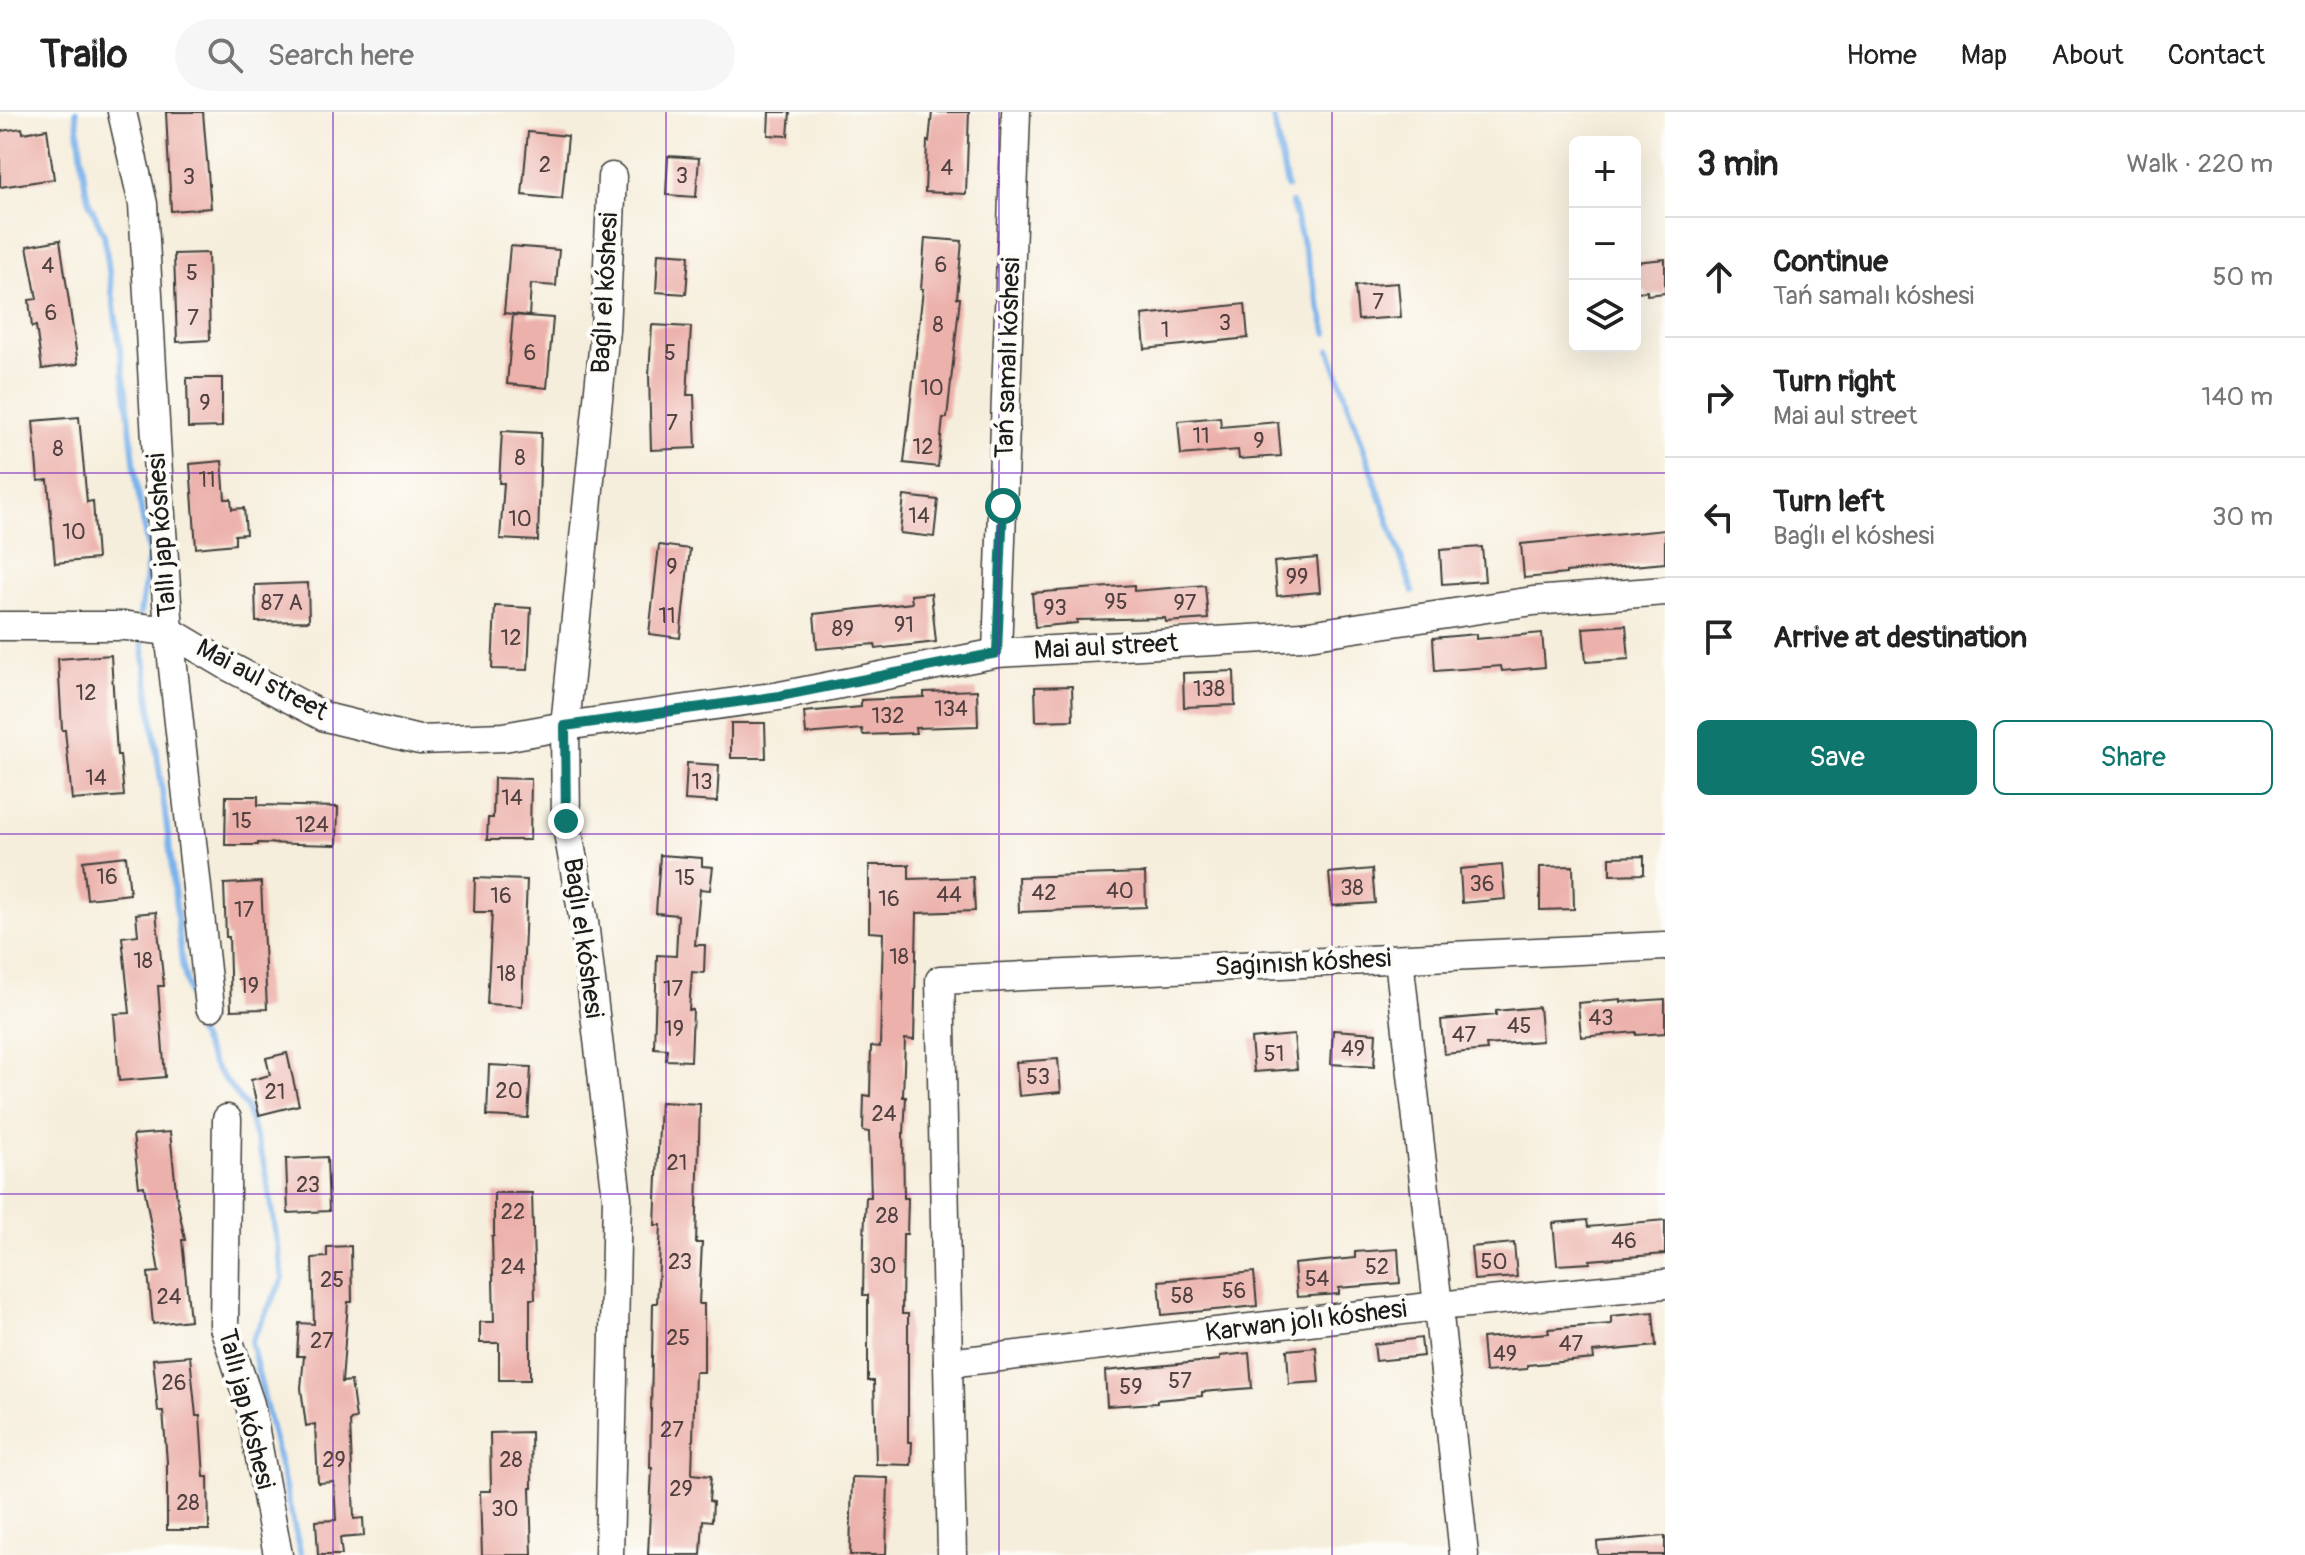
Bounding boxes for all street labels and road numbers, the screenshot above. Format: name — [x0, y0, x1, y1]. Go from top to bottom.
street label: Baǵlı el kóshesi — [585, 212, 625, 374]
street label: Tań samalı kóshesi — [988, 257, 1028, 459]
street label: Tallı jap kóshesi — [140, 452, 184, 618]
street label: Mai aul street — [1033, 627, 1180, 667]
street label: Mai aul street — [191, 632, 334, 728]
street label: Baǵlı el kóshesi — [556, 856, 610, 1020]
street label: Saǵınısh kóshesi — [1214, 942, 1392, 984]
street label: Karwan jolı kóshesi — [1203, 1293, 1409, 1349]
street label: Tallı jap kóshesi — [211, 1326, 281, 1492]

